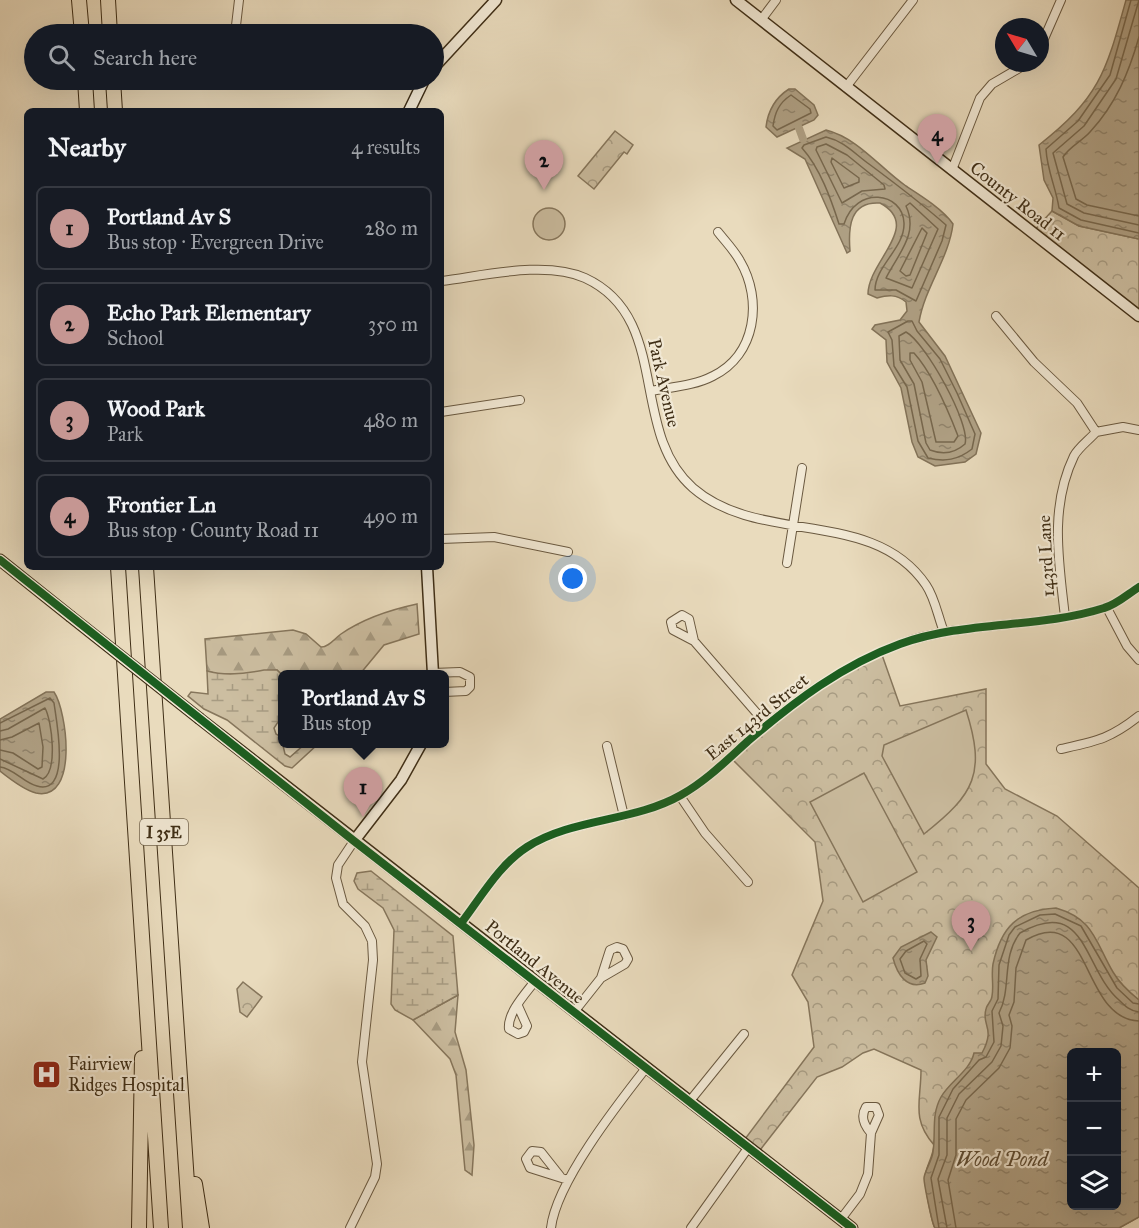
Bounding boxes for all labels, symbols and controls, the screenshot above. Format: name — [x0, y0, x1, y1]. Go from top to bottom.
north arrow — [995, 18, 1049, 72]
search box — [24, 24, 444, 90]
icon: search — [45, 41, 78, 74]
text: Search here — [93, 44, 197, 71]
pin: 4 — [918, 114, 956, 164]
text: Nearby — [48, 131, 126, 163]
text: 4 results — [351, 135, 420, 159]
pin: 2 — [524, 140, 564, 190]
street label: County Road 11 — [966, 157, 1070, 245]
text: Portland Av S — [107, 203, 231, 230]
text: 1 — [66, 216, 73, 240]
text: 280 m — [365, 216, 418, 240]
text: Bus stop · Evergreen Drive — [107, 230, 324, 254]
text: Echo Park Elementary — [107, 299, 311, 326]
text: 2 — [65, 312, 74, 336]
text: 350 m — [368, 312, 418, 336]
text: School — [107, 326, 164, 350]
street label: Park Avenue — [643, 336, 685, 430]
text: Wood Park — [107, 395, 205, 422]
text: 3 — [66, 408, 74, 432]
text: 480 m — [363, 408, 418, 432]
text: Park — [107, 422, 143, 446]
text: Frontier Ln — [107, 491, 216, 518]
text: 4 — [64, 504, 75, 528]
text: 490 m — [363, 504, 418, 528]
street label: 143rd Lane — [1033, 514, 1059, 598]
text: Bus stop · County Road 11 — [107, 518, 319, 542]
your location — [558, 564, 587, 593]
street label: East 143rd Street — [701, 668, 813, 765]
popup — [278, 670, 449, 748]
text: Portland Av S — [301, 684, 426, 711]
text: Bus stop — [301, 711, 372, 735]
pin: 1 — [344, 768, 382, 817]
road number: I 35E — [140, 819, 188, 845]
pin: 3 — [952, 902, 990, 951]
street label: Portland Avenue — [481, 915, 589, 1009]
map controls — [1067, 1048, 1121, 1210]
button: + — [1067, 1048, 1121, 1102]
place label: Fairview Ridges Hospital — [68, 1053, 185, 1097]
hospital icon: Fairview Ridges Hospital — [31, 1058, 63, 1090]
button: − — [1067, 1102, 1121, 1156]
water label: Wood Pond — [956, 1147, 1050, 1171]
button: layers — [1067, 1156, 1121, 1210]

